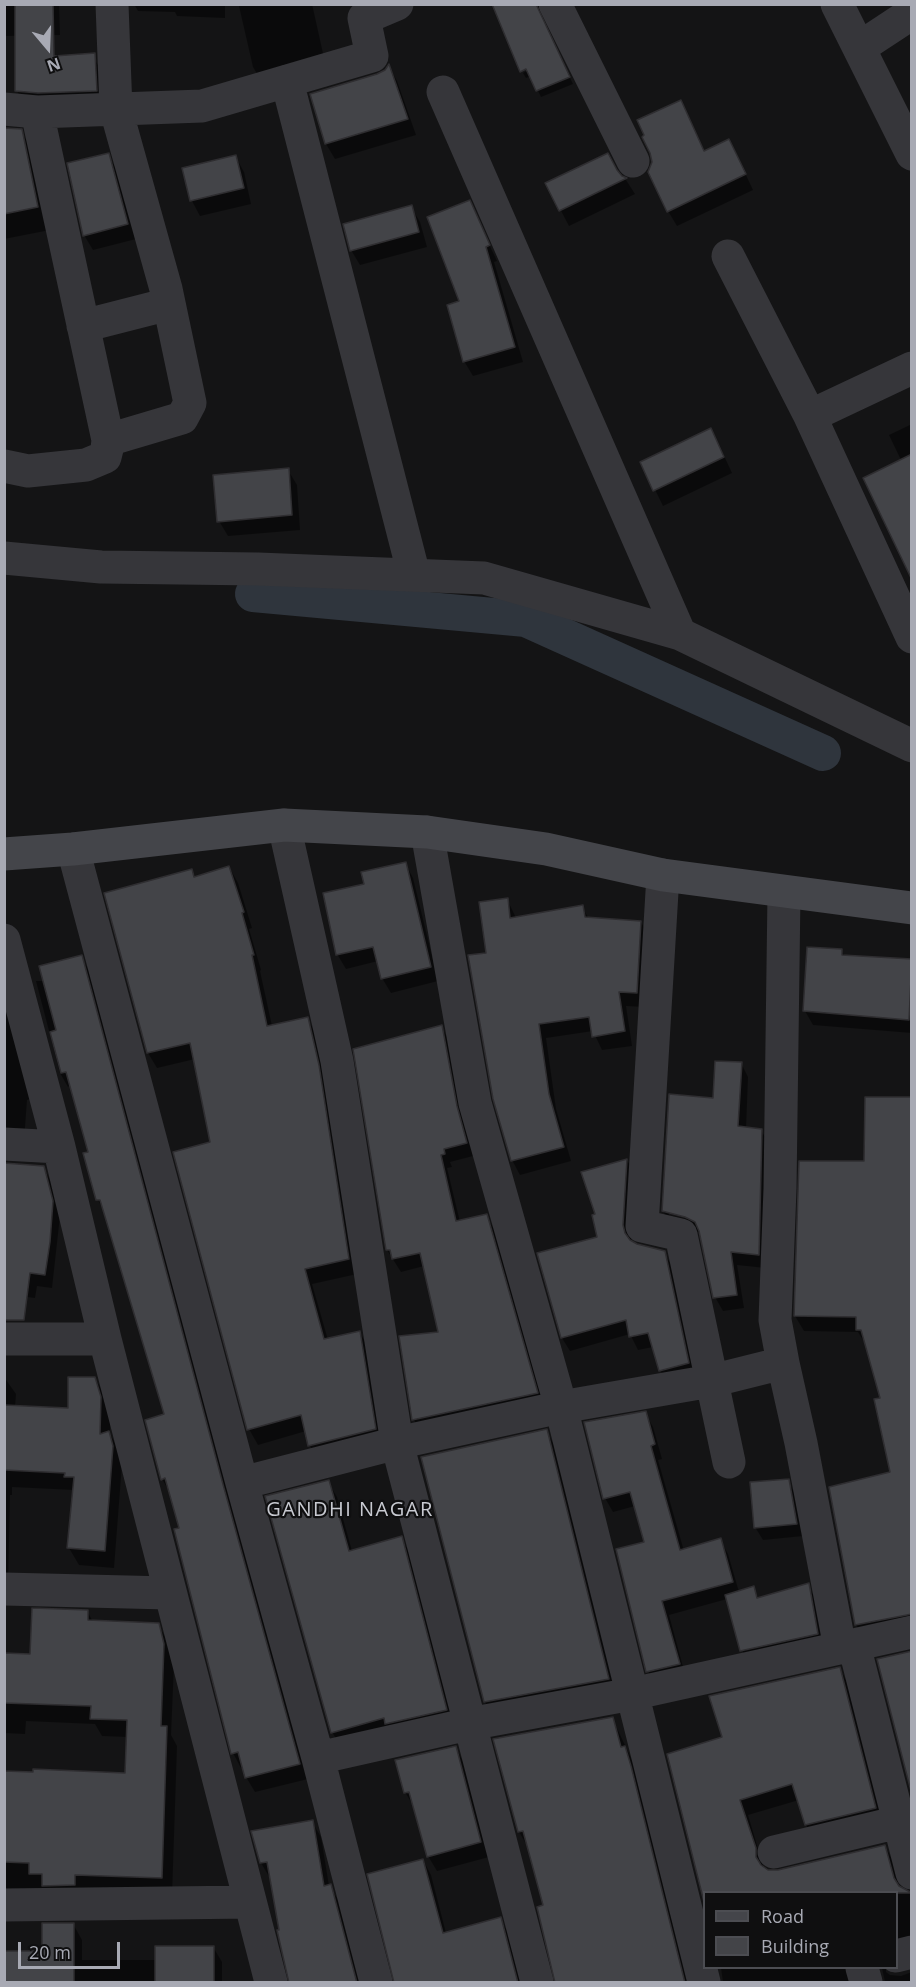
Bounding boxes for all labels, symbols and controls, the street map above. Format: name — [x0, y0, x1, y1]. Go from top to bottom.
north arrow — [18, 18, 78, 78]
text: N — [44, 52, 64, 78]
district label: GANDHI NAGAR — [266, 1498, 434, 1522]
legend — [703, 1891, 898, 1969]
text: Road — [761, 1904, 804, 1928]
scale bar — [21, 1930, 123, 1968]
text: Building — [761, 1934, 829, 1958]
text: 20 m — [29, 1940, 71, 1964]

